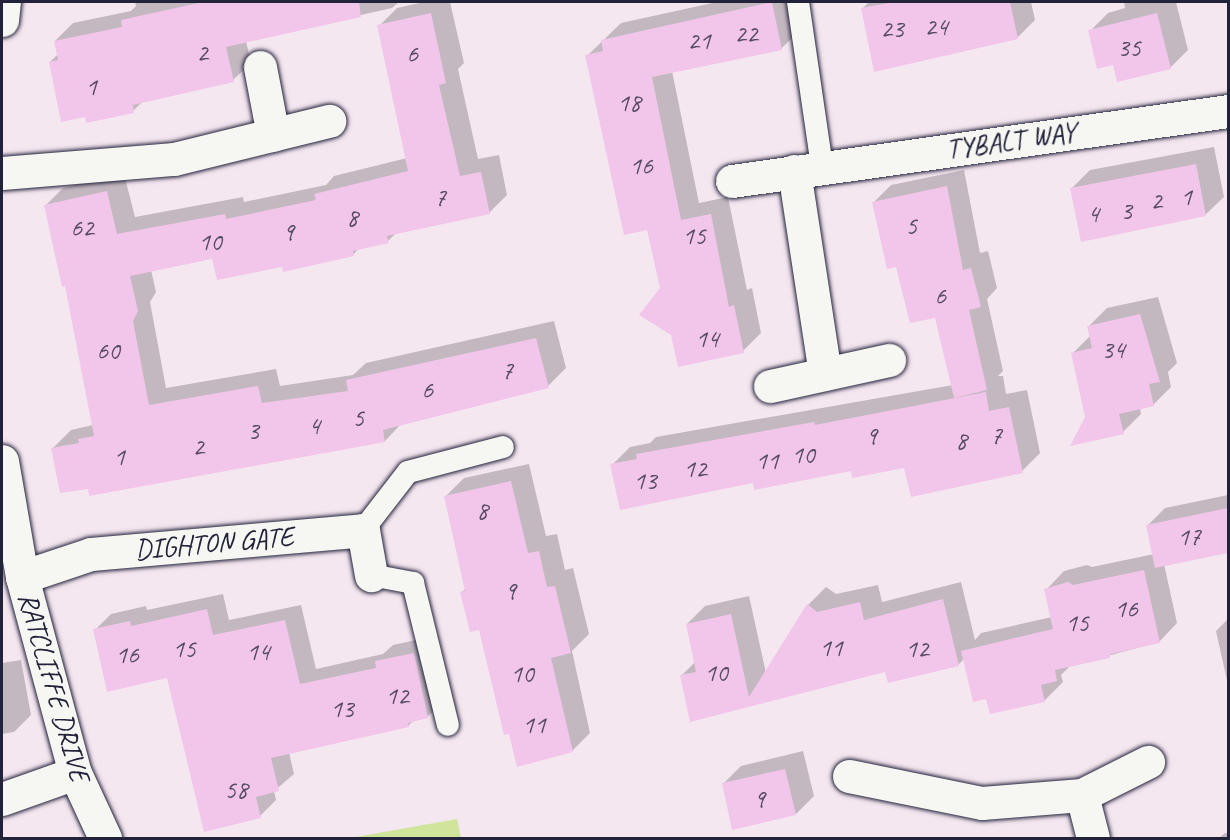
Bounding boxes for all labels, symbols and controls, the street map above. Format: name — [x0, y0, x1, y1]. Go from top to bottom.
house number: 24 — [924, 11, 948, 43]
house number: 23 — [880, 13, 904, 45]
house number: 22 — [734, 18, 758, 50]
house number: 21 — [687, 25, 711, 57]
house number: 35 — [1117, 32, 1141, 64]
house number: 2 — [196, 37, 208, 69]
house number: 6 — [406, 38, 418, 70]
house number: 1 — [85, 71, 97, 103]
house number: 18 — [617, 87, 641, 119]
street label: TYBALT WAY — [944, 115, 1078, 167]
house number: 16 — [629, 150, 653, 182]
house number: 1 — [1180, 181, 1192, 213]
house number: 7 — [434, 182, 446, 214]
house number: 2 — [1150, 185, 1162, 217]
house number: 3 — [1120, 195, 1132, 227]
house number: 4 — [1087, 198, 1099, 230]
house number: 8 — [346, 202, 358, 234]
house number: 5 — [905, 210, 917, 242]
house number: 62 — [70, 212, 94, 244]
house number: 9 — [282, 216, 294, 248]
house number: 15 — [682, 220, 706, 252]
house number: 10 — [198, 226, 222, 258]
house number: 6 — [934, 280, 946, 312]
house number: 14 — [695, 323, 719, 355]
house number: 34 — [1101, 334, 1125, 366]
house number: 60 — [96, 335, 120, 367]
house number: 7 — [501, 355, 513, 387]
house number: 6 — [421, 374, 433, 406]
house number: 5 — [352, 402, 364, 434]
house number: 4 — [308, 410, 320, 442]
house number: 3 — [247, 415, 259, 447]
house number: 9 — [865, 420, 877, 452]
house number: 7 — [990, 420, 1002, 452]
house number: 8 — [955, 425, 967, 457]
house number: 2 — [192, 431, 204, 463]
house number: 10 — [791, 439, 815, 471]
house number: 1 — [113, 441, 125, 473]
house number: 11 — [755, 445, 779, 477]
house number: 12 — [683, 453, 707, 485]
house number: 13 — [633, 465, 657, 497]
house number: 8 — [476, 495, 488, 527]
street label: DIGHTON GATE — [133, 519, 295, 567]
house number: 17 — [1177, 521, 1201, 553]
house number: 9 — [504, 575, 516, 607]
street label: RATCLIFFE DRIVE — [11, 589, 97, 785]
house number: 16 — [1114, 593, 1138, 625]
house number: 15 — [1065, 607, 1089, 639]
house number: 11 — [819, 632, 843, 664]
house number: 15 — [172, 633, 196, 665]
house number: 12 — [905, 633, 929, 665]
house number: 14 — [246, 636, 270, 668]
house number: 16 — [115, 639, 139, 671]
house number: 10 — [704, 657, 728, 689]
house number: 10 — [510, 658, 534, 690]
house number: 12 — [385, 680, 409, 712]
house number: 13 — [330, 693, 354, 725]
house number: 11 — [522, 709, 546, 741]
house number: 58 — [224, 774, 248, 806]
house number: 9 — [753, 783, 765, 815]

